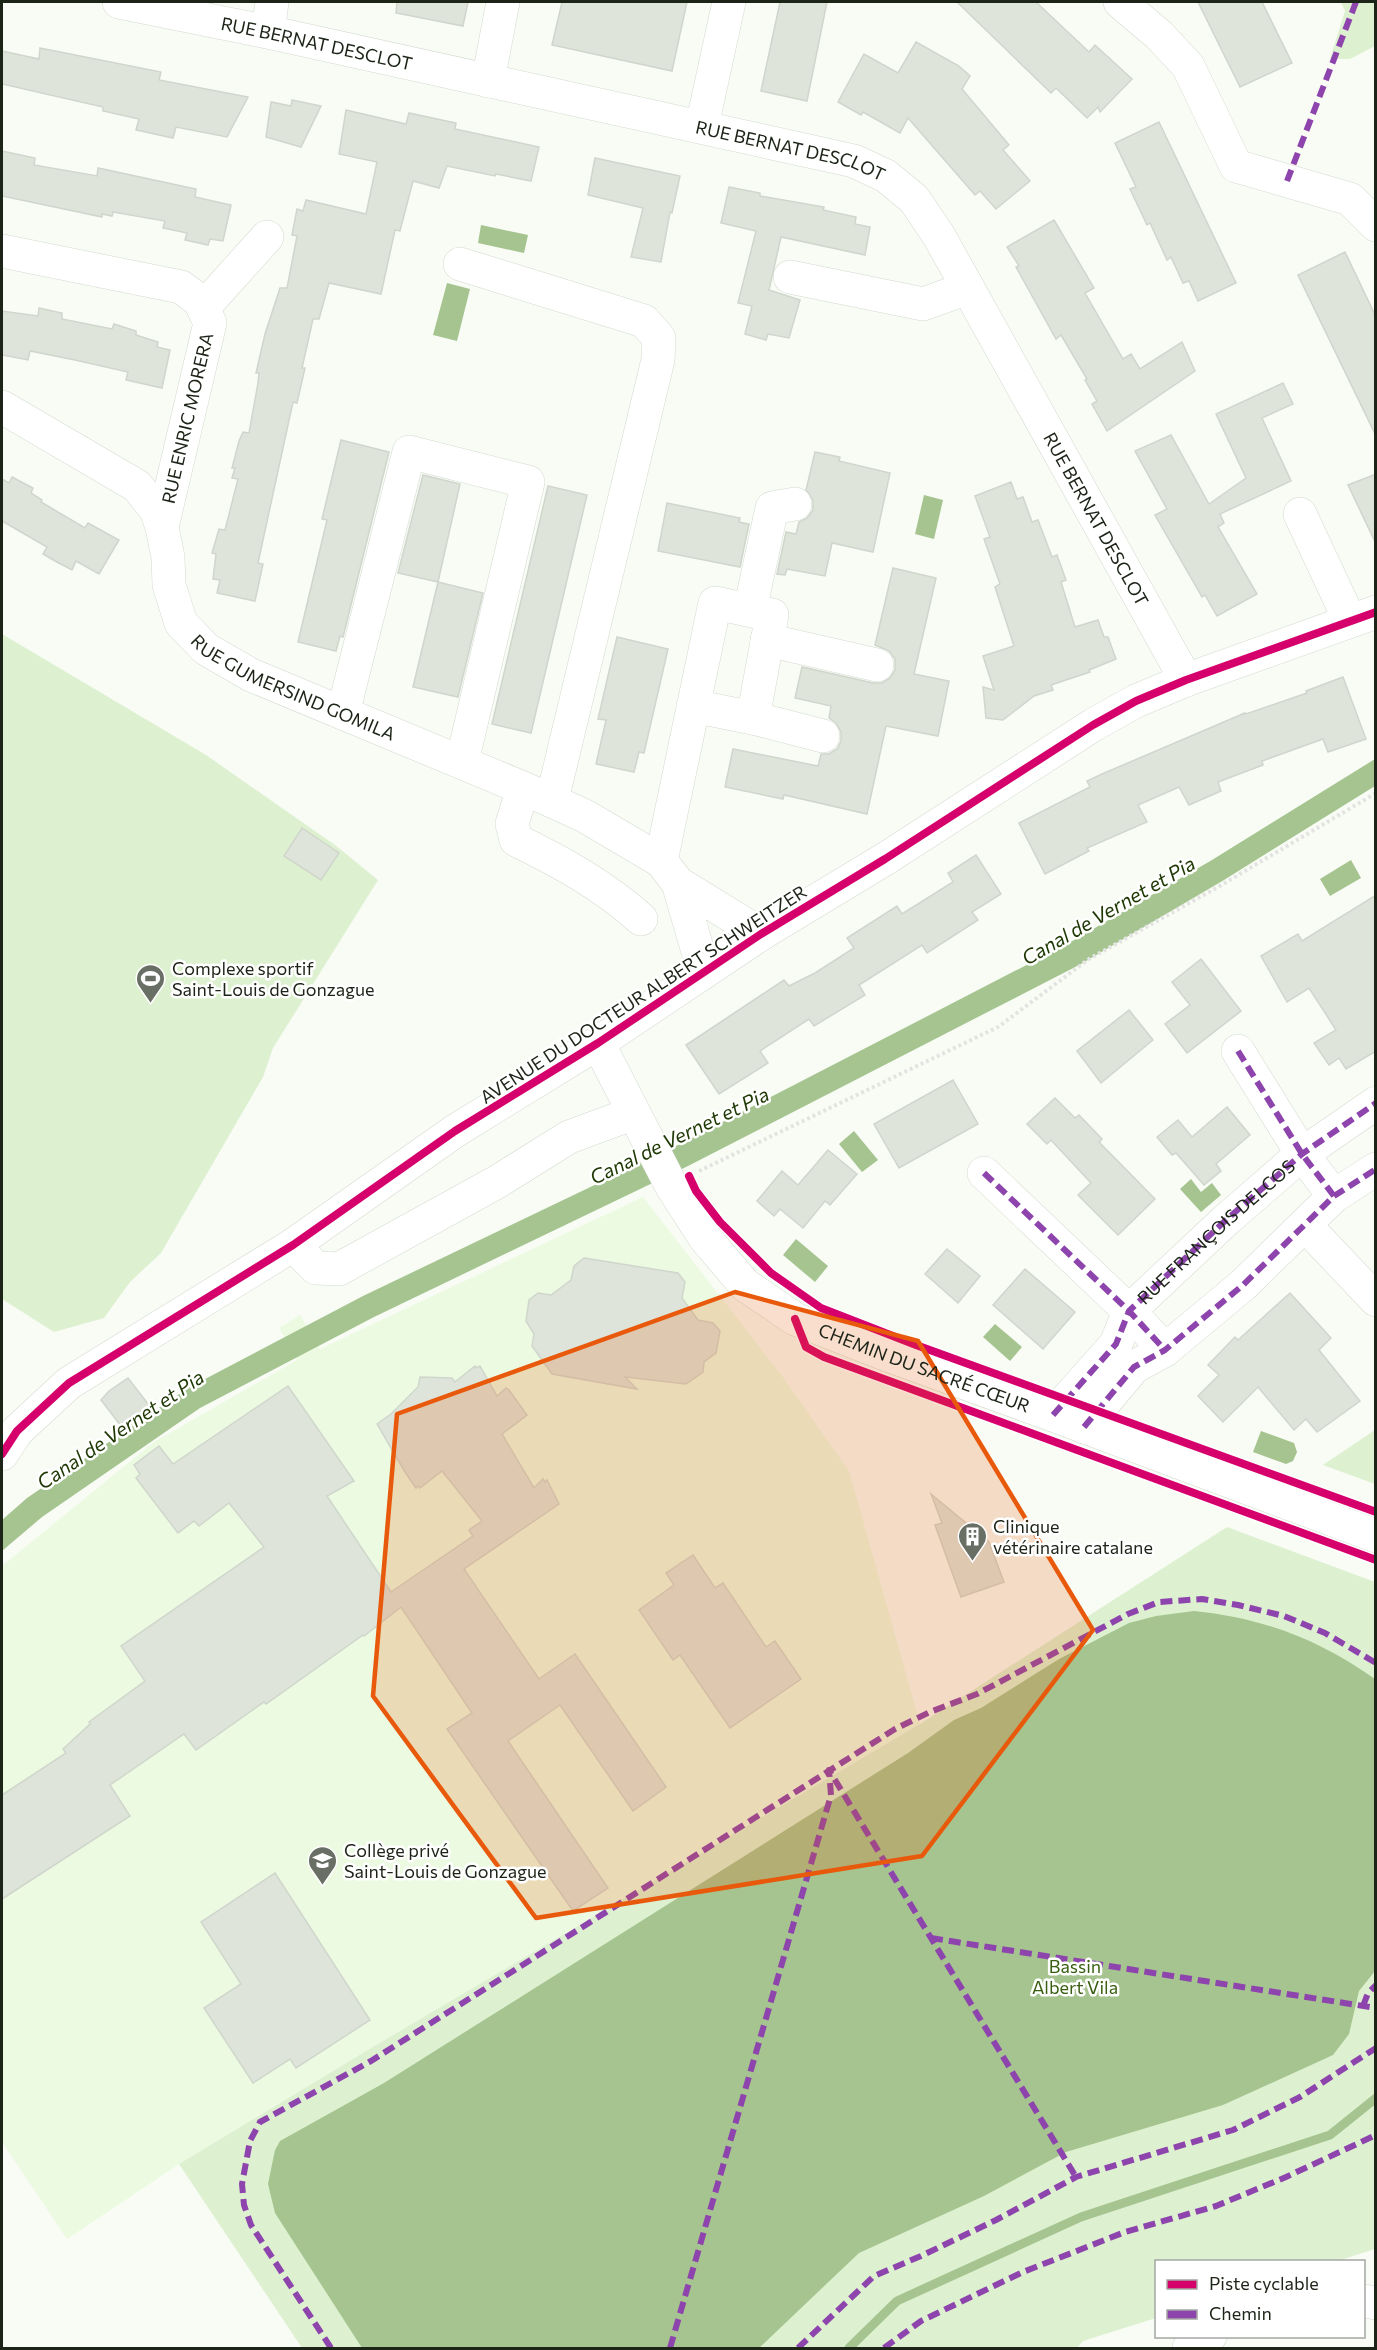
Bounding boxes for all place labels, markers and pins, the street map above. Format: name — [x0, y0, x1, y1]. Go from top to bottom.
place label: Complexe sportif Saint-Louis de Gonzague — [172, 957, 375, 1000]
sports icon: Complexe sportif Saint-Louis de Gonzague — [135, 962, 167, 1004]
place label: Clinique vétérinaire catalane — [993, 1515, 1153, 1558]
building icon: Clinique vétérinaire catalane — [956, 1520, 988, 1562]
place label: Collège privé Saint-Louis de Gonzague — [344, 1839, 547, 1882]
school or university icon: Collège privé Saint-Louis de Gonzague — [307, 1844, 339, 1886]

